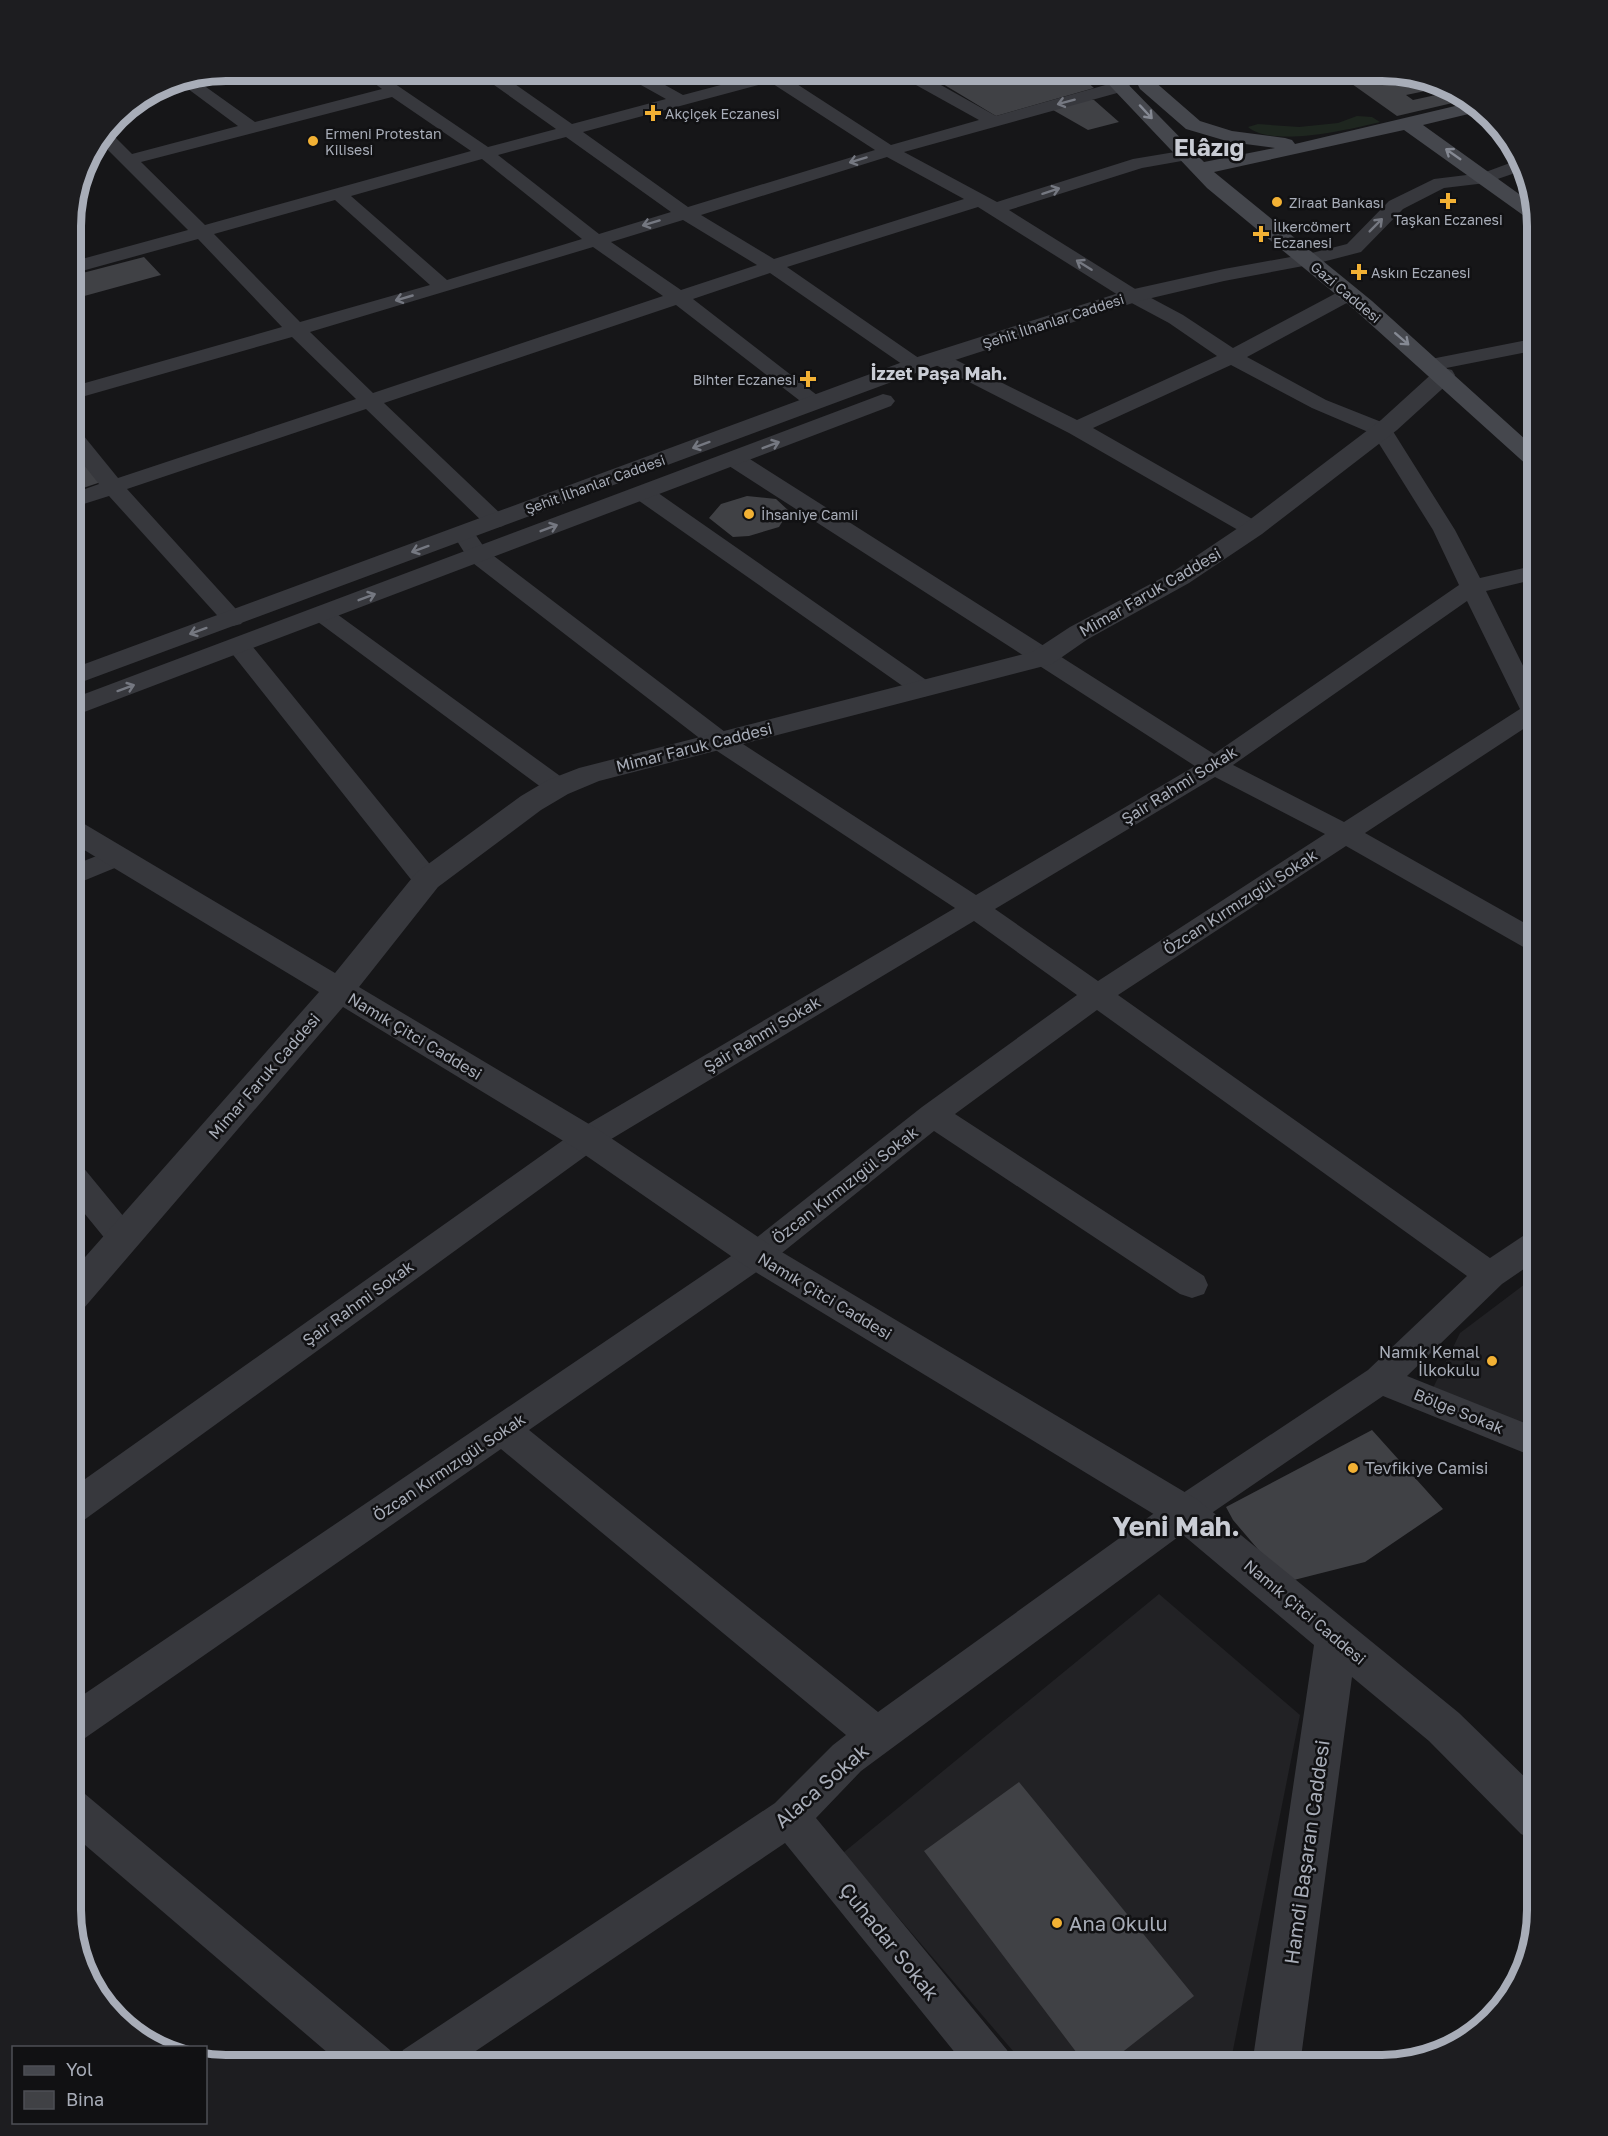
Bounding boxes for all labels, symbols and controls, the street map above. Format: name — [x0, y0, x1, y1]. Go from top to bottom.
one-way arrow — [1057, 96, 1076, 108]
one-way arrow — [1139, 104, 1153, 119]
place label: Akçiçek Eczanesi — [665, 105, 780, 122]
marker: Akçiçek Eczanesi — [646, 106, 660, 120]
place label: Ermeni Protestan Kilisesi — [325, 125, 442, 158]
district label: Elâzığ — [1174, 132, 1244, 161]
marker: Ermeni Protestan Kilisesi — [306, 134, 320, 148]
one-way arrow — [1445, 148, 1461, 160]
one-way arrow — [849, 155, 868, 166]
one-way arrow — [1041, 185, 1060, 196]
place label: Ziraat Bankası — [1289, 194, 1384, 211]
marker: Taşkan Eczanesi — [1441, 194, 1455, 208]
marker: Ziraat Bankası — [1270, 195, 1284, 209]
place label: Taşkan Eczanesi — [1393, 211, 1503, 228]
one-way arrow — [642, 218, 661, 229]
place label: İlkercömert Eczanesi — [1273, 218, 1351, 251]
one-way arrow — [1368, 218, 1383, 233]
marker: İlkercömert Eczanesi — [1254, 227, 1268, 241]
one-way arrow — [1076, 258, 1093, 270]
street label: Gazi Caddesi — [1308, 258, 1384, 326]
place label: Askın Eczanesi — [1371, 264, 1470, 281]
marker: Askın Eczanesi — [1352, 265, 1366, 279]
street label: Şehit İlhanlar Caddesi — [980, 290, 1126, 352]
one-way arrow — [395, 293, 414, 304]
one-way arrow — [1394, 332, 1409, 346]
district label: İzzet Paşa Mah. — [870, 362, 1008, 384]
place label: Bihter Eczanesi — [693, 371, 796, 388]
marker: Bihter Eczanesi — [801, 372, 815, 386]
one-way arrow — [761, 439, 780, 450]
one-way arrow — [692, 440, 711, 451]
street label: Şehit İlhanlar Caddesi — [523, 451, 667, 517]
place label: İhsaniye Camii — [761, 506, 858, 523]
marker: İhsaniye Camii — [742, 507, 756, 521]
one-way arrow — [539, 522, 558, 533]
street label: Mimar Faruk Caddesi — [1076, 543, 1224, 641]
one-way arrow — [411, 544, 430, 555]
one-way arrow — [357, 591, 376, 602]
one-way arrow — [189, 627, 207, 638]
one-way arrow — [116, 682, 134, 693]
street label: Mimar Faruk Caddesi — [614, 718, 774, 776]
street label: Şair Rahmi Sokak — [1117, 741, 1241, 829]
street label: Özcan Kırmızıgül Sokak — [1159, 845, 1321, 959]
street label: Namık Çitci Caddesi — [344, 988, 486, 1084]
street label: Şair Rahmi Sokak — [700, 991, 824, 1077]
street label: Mimar Faruk Caddesi — [204, 1009, 324, 1143]
street label: Özcan Kırmızıgül Sokak — [768, 1122, 922, 1248]
street label: Namık Çitci Caddesi — [754, 1248, 896, 1344]
street label: Şair Rahmi Sokak — [298, 1256, 418, 1350]
place label: Namık Kemal İlkokulu — [1379, 1342, 1480, 1380]
marker: Namık Kemal İlkokulu — [1485, 1354, 1499, 1368]
street label: Bölge Sokak — [1411, 1384, 1507, 1438]
street label: Özcan Kırmızıgül Sokak — [369, 1409, 529, 1525]
place label: Tevfikiye Camisi — [1365, 1458, 1488, 1478]
marker: Tevfikiye Camisi — [1346, 1461, 1360, 1475]
district label: Yeni Mah. — [1112, 1510, 1240, 1542]
street label: Namık Çitci Caddesi — [1240, 1555, 1370, 1669]
street label: Alaca Sokak — [769, 1738, 873, 1832]
street label: Hamdi Başaran Caddesi — [1278, 1738, 1334, 1966]
street label: Çuhadar Sokak — [835, 1877, 945, 2005]
place label: Ana Okulu — [1069, 1911, 1168, 1935]
marker: Ana Okulu — [1050, 1916, 1064, 1930]
legend — [12, 2046, 207, 2124]
text: Yol — [66, 2058, 93, 2080]
text: Bina — [66, 2088, 104, 2110]

